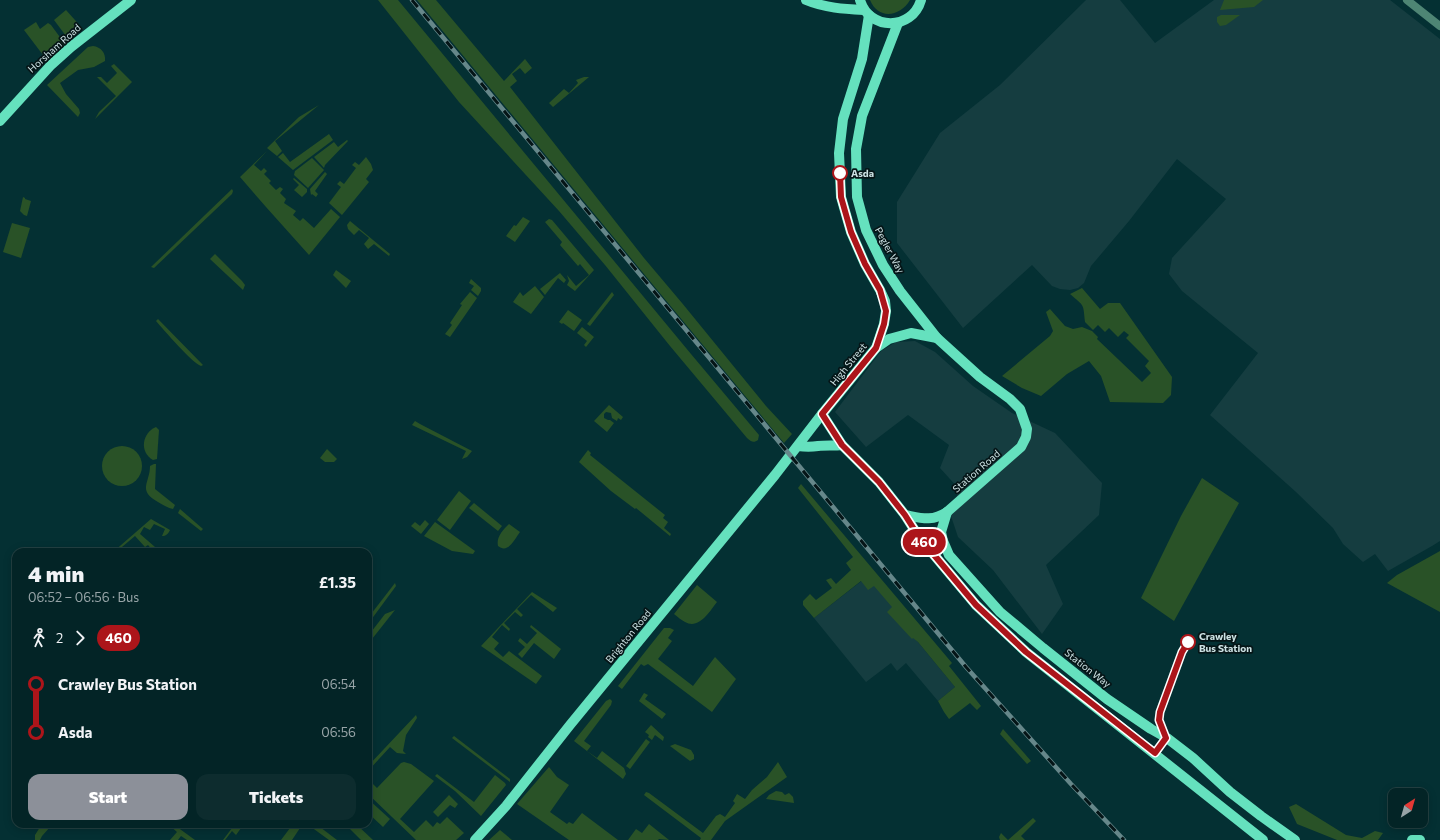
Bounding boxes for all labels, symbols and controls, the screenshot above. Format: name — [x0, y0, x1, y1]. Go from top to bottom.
street label: Horsham Road — [25, 21, 83, 75]
marker: Asda — [832, 165, 848, 181]
place label: Asda — [851, 167, 874, 179]
street label: Pegler Way — [873, 225, 907, 275]
street label: High Street — [827, 340, 869, 388]
street label: Station Road — [950, 447, 1002, 495]
line badge: 460 — [901, 529, 947, 555]
text: 460 — [911, 533, 937, 550]
text: 4 min — [28, 560, 84, 587]
text: £1.35 — [319, 573, 356, 591]
text: 06:52 – 06:56 · Bus — [28, 589, 139, 605]
street label: Brighton Road — [603, 607, 653, 665]
icon: walk — [28, 627, 50, 649]
icon: forward — [69, 627, 91, 649]
text: 460 — [105, 629, 132, 646]
text: 2 — [56, 630, 63, 646]
place label: Crawley Bus Station — [1199, 630, 1252, 654]
marker: Crawley Bus Station — [1180, 634, 1196, 650]
street label: Station Way — [1062, 646, 1114, 690]
text: Crawley Bus Station — [58, 675, 197, 693]
text: 06:54 — [321, 676, 356, 692]
text: Asda — [58, 723, 92, 741]
text: 06:56 — [321, 724, 356, 740]
button: Start — [28, 774, 188, 820]
button: Tickets — [196, 774, 356, 820]
north arrow — [1388, 788, 1428, 828]
map controls — [1388, 788, 1428, 828]

